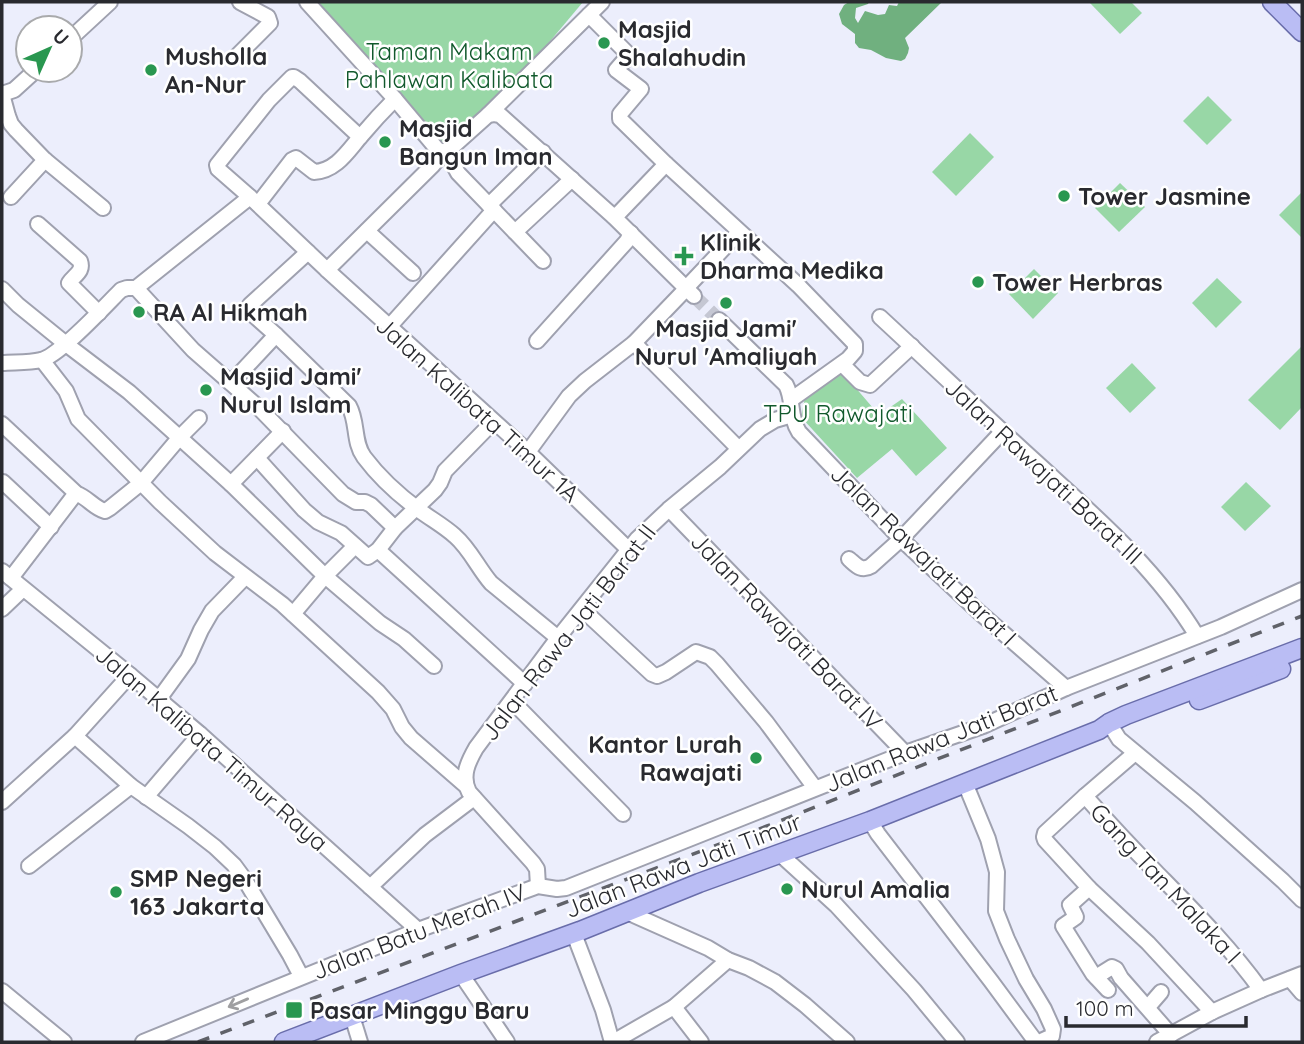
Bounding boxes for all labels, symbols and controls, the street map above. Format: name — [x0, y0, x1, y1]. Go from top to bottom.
north arrow — [14, 14, 84, 84]
place label: Masjid Shalahudin — [618, 14, 746, 72]
text: U — [48, 24, 74, 50]
marker: Masjid Shalahudin — [596, 35, 612, 51]
park label: Taman Makam Pahlawan Kalibata — [345, 36, 553, 94]
place label: Musholla An-Nur — [165, 41, 267, 99]
marker: Musholla An-Nur — [143, 62, 159, 78]
place label: Masjid Bangun Iman — [399, 113, 552, 171]
marker: Masjid Bangun Iman — [377, 134, 393, 150]
place label: Tower Jasmine — [1078, 181, 1251, 211]
marker: Tower Jasmine — [1056, 188, 1072, 204]
place label: Klinik Dharma Medika — [700, 227, 884, 285]
marker: Klinik Dharma Medika — [674, 246, 694, 266]
place label: Tower Herbras — [992, 267, 1163, 297]
marker: Tower Herbras — [970, 274, 986, 290]
marker: Masjid Jami' Nurul 'Amaliyah — [718, 295, 734, 311]
place label: RA Al Hikmah — [153, 297, 308, 327]
marker: RA Al Hikmah — [131, 304, 147, 320]
street label: Jalan Kalibata Timur 1A — [370, 310, 586, 508]
place label: Masjid Jami' Nurul 'Amaliyah — [635, 313, 817, 371]
place label: Masjid Jami' Nurul Islam — [220, 361, 362, 419]
street label: Jalan Rawajati Barat III — [939, 372, 1149, 570]
marker: Masjid Jami' Nurul Islam — [198, 382, 214, 398]
park label: TPU Rawajati — [763, 398, 913, 428]
street label: Jalan Rawajati Barat I — [825, 458, 1023, 652]
street label: Jalan Rawa Jati Barat II — [474, 518, 662, 746]
street label: Jalan Rawajati Barat IV — [685, 526, 889, 736]
street label: Jalan Kalibata Timur Raya — [90, 639, 334, 857]
street label: Jalan Rawa Jati Barat — [820, 678, 1062, 798]
place label: Kantor Lurah Rawajati — [588, 729, 742, 787]
marker: Kantor Lurah Rawajati — [748, 750, 764, 766]
street label: Gang Tan Malaka I — [1084, 797, 1248, 969]
street label: Jalan Rawa Jati Timur — [560, 806, 806, 924]
place label: SMP Negeri 163 Jakarta — [130, 863, 264, 921]
place label: Nurul Amalia — [801, 874, 950, 904]
street label: Jalan Batu Merah IV — [308, 876, 530, 986]
marker: Nurul Amalia — [779, 881, 795, 897]
marker: SMP Negeri 163 Jakarta — [108, 884, 124, 900]
scale bar — [1066, 984, 1246, 1028]
place label: Pasar Minggu Baru — [310, 995, 530, 1025]
text: 100 m — [1076, 995, 1134, 1021]
one-way arrow — [227, 997, 249, 1010]
marker: Pasar Minggu Baru — [284, 1000, 304, 1020]

